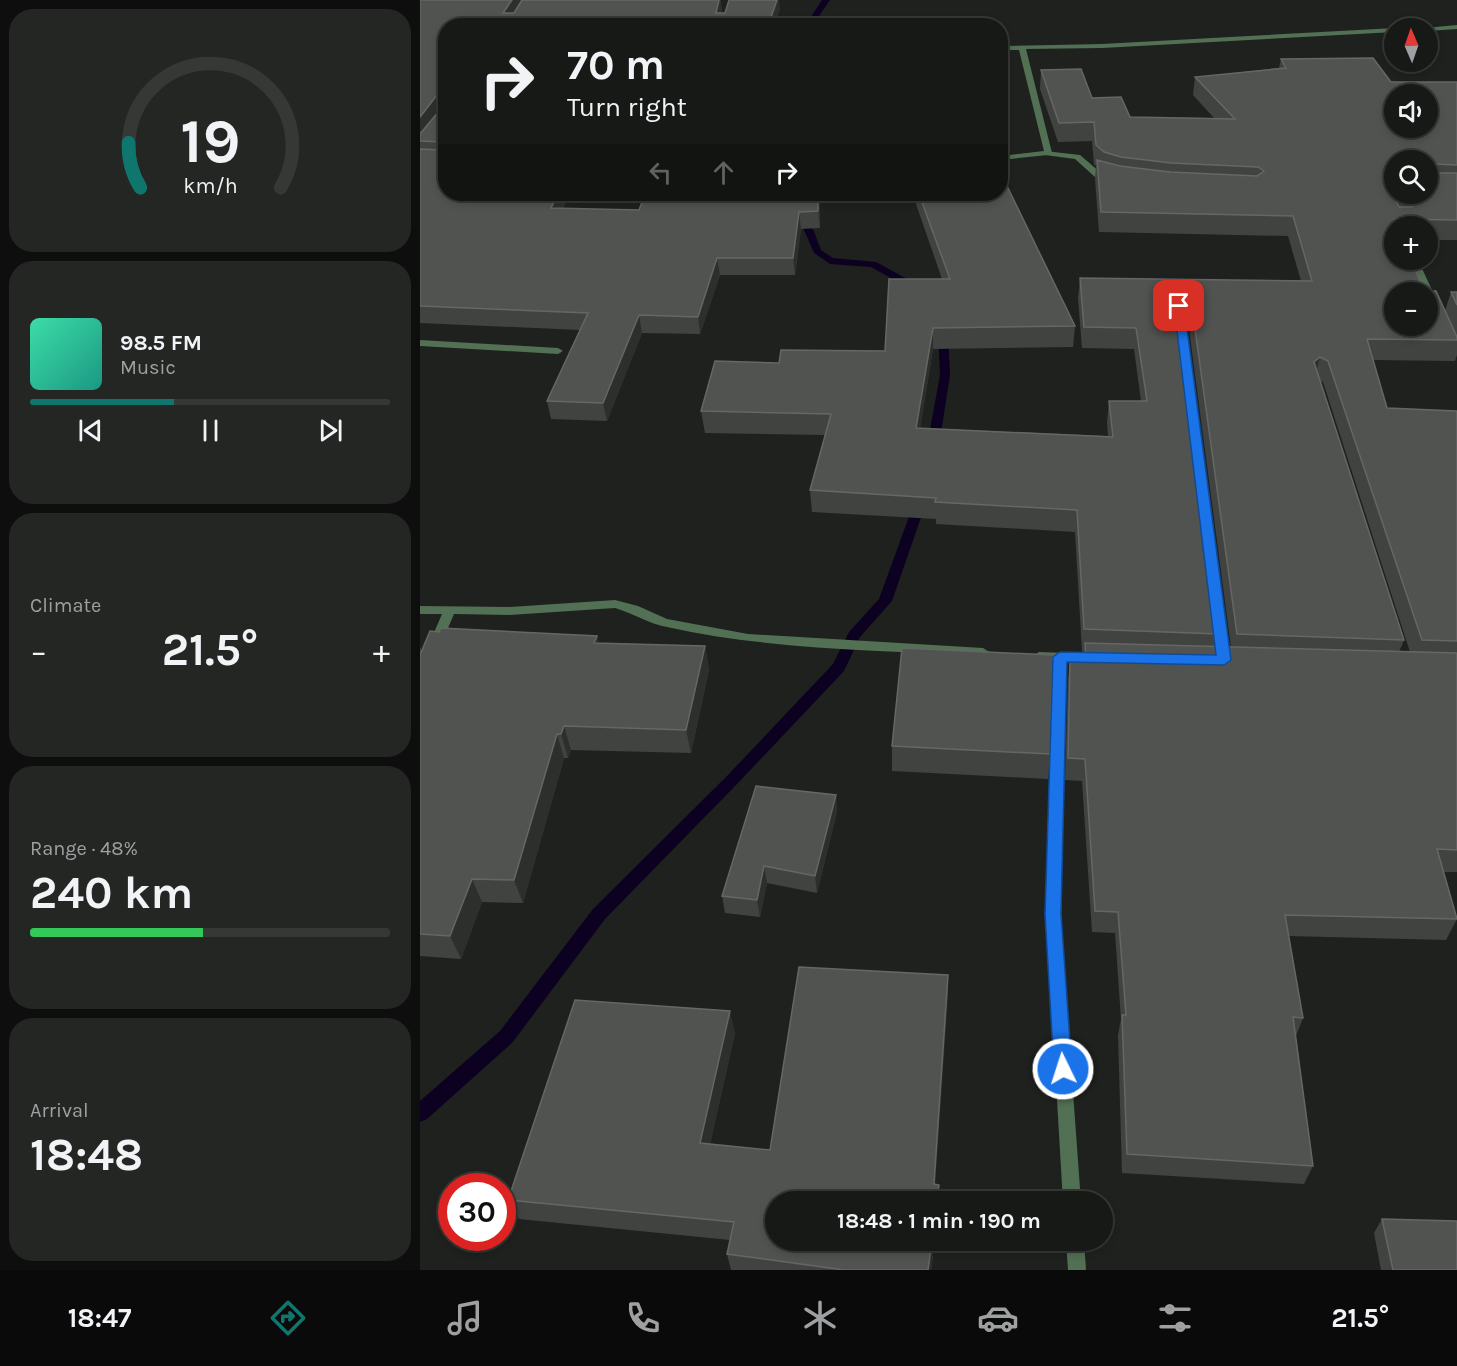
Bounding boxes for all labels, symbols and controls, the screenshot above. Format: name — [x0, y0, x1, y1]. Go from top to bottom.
north arrow — [1384, 18, 1438, 72]
map controls — [1384, 18, 1438, 336]
text: 70 m — [567, 40, 665, 90]
icon: right — [468, 42, 546, 120]
button: sound — [1384, 84, 1438, 138]
text: Turn right — [567, 91, 687, 123]
text: 19 — [180, 105, 240, 178]
button: search — [1384, 150, 1438, 204]
icon: left — [644, 156, 677, 189]
icon: ahead — [707, 156, 740, 189]
icon: right — [770, 156, 803, 189]
text: km/h — [183, 173, 237, 198]
button: + — [1384, 216, 1438, 270]
pin — [1153, 280, 1204, 331]
button: − — [1384, 282, 1438, 336]
icon: arrive — [1162, 289, 1195, 322]
text: 98.5 FM — [120, 330, 202, 356]
text: Music — [120, 356, 176, 379]
icon: previous — [74, 414, 107, 447]
icon: pause — [194, 414, 227, 447]
icon: next — [314, 414, 347, 447]
text: Climate — [30, 594, 101, 617]
text: 21.5° — [162, 624, 258, 676]
text: − — [30, 632, 47, 670]
text: + — [373, 632, 390, 670]
text: Range · 48% — [30, 837, 138, 860]
text: 240 km — [30, 867, 193, 919]
position arrow — [1031, 1037, 1095, 1101]
text: Arrival — [30, 1099, 89, 1122]
text: 18:48 — [30, 1129, 143, 1181]
speed limit sign: 30 — [438, 1173, 516, 1251]
text: 18:48 · 1 min · 190 m — [837, 1208, 1041, 1234]
icon: directions — [267, 1297, 309, 1339]
icon: music — [444, 1297, 486, 1339]
icon: phone — [622, 1297, 664, 1339]
icon: climate — [799, 1297, 841, 1339]
icon: car — [977, 1297, 1019, 1339]
icon: filters — [1154, 1297, 1196, 1339]
text: 18:47 — [68, 1302, 132, 1334]
text: 21.5° — [1331, 1302, 1389, 1334]

